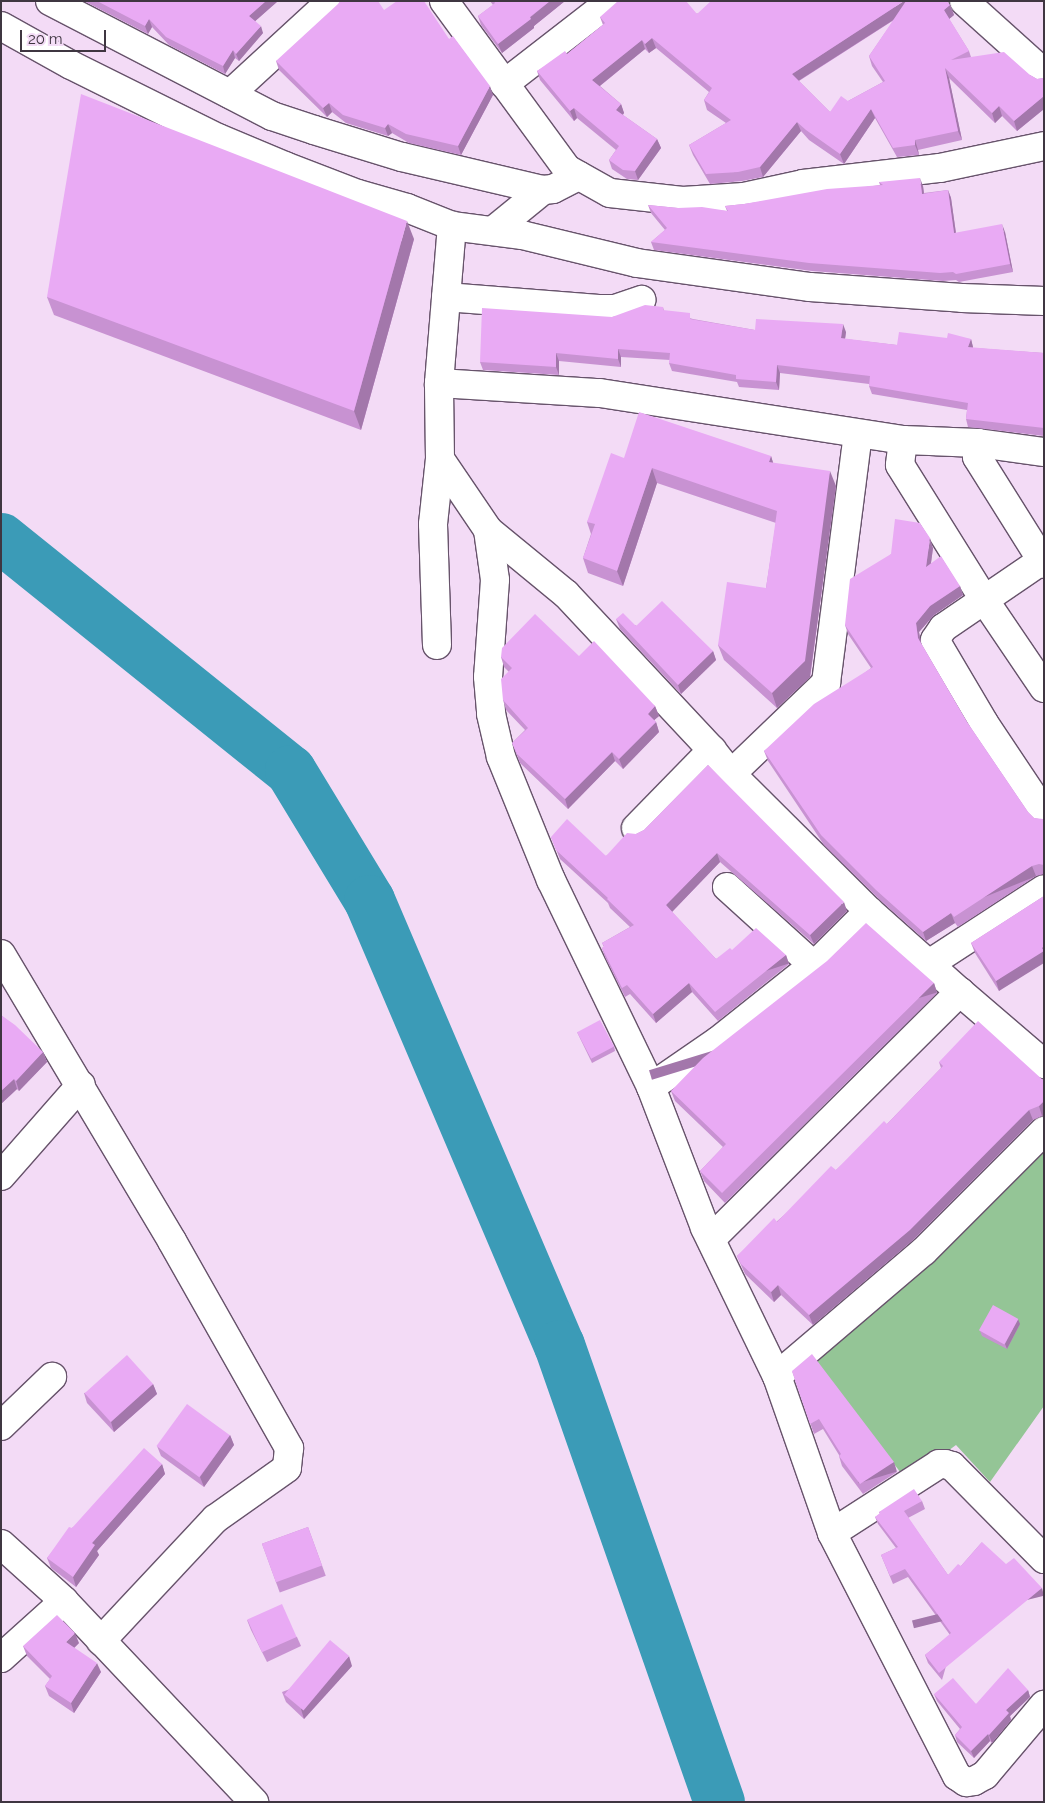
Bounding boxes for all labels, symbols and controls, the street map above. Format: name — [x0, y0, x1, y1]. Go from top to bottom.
scale bar — [22, 20, 109, 52]
text: 20 m — [28, 30, 63, 48]

